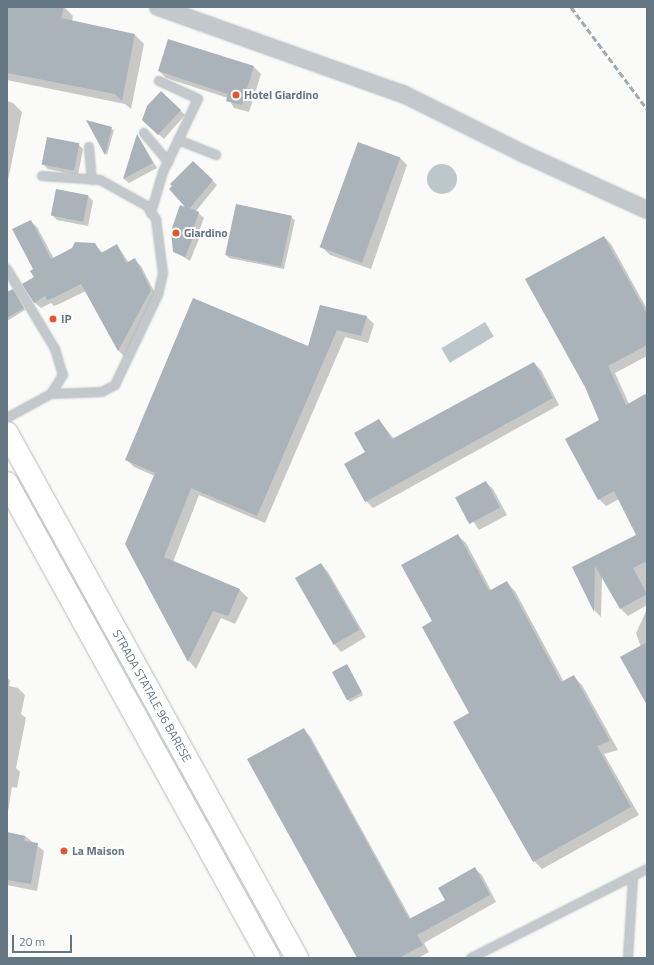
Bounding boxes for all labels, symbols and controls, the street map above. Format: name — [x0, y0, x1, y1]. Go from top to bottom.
place label: Hotel Giardino — [244, 88, 319, 102]
marker: Hotel Giardino — [231, 90, 241, 100]
place label: Giardino — [184, 226, 228, 240]
marker: Giardino — [171, 228, 181, 238]
place label: IP — [61, 312, 71, 326]
marker: IP — [48, 314, 58, 324]
street label: STRADA STATALE 96 BARESE — [110, 627, 194, 765]
place label: La Maison — [72, 844, 125, 858]
marker: La Maison — [59, 846, 69, 856]
scale bar — [14, 927, 74, 953]
text: 20 m — [19, 932, 45, 951]

